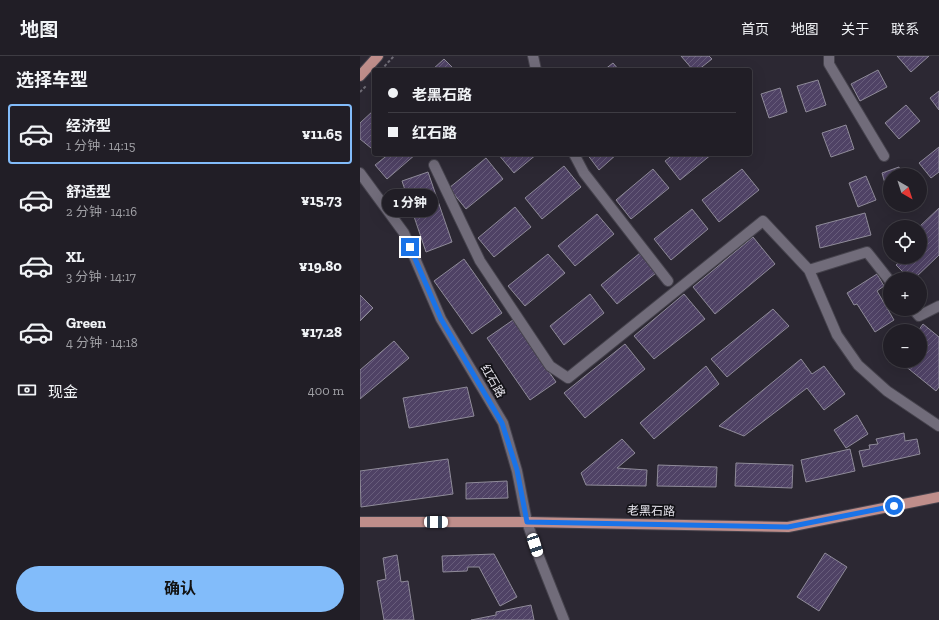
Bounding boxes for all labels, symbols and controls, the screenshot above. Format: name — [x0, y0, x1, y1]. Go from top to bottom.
text: 地图 — [20, 18, 58, 41]
text: 首页 — [741, 21, 769, 38]
text: 地图 — [791, 21, 819, 38]
text: 关于 — [841, 21, 869, 38]
text: 联系 — [891, 21, 919, 38]
text: 选择车型 — [16, 69, 88, 91]
text: 老黑石路 — [412, 86, 472, 104]
icon: car — [18, 116, 54, 152]
text: 经济型 — [66, 117, 111, 135]
text: 红石路 — [412, 124, 457, 142]
text: ¥11.65 — [302, 125, 342, 143]
text: 1 分钟 · 14:15 — [66, 138, 135, 153]
north arrow — [883, 168, 927, 212]
map controls — [883, 168, 927, 368]
icon: car — [18, 182, 54, 218]
text: 舒适型 — [66, 183, 111, 201]
callout: 1 分钟 — [382, 189, 438, 217]
text: ¥15.73 — [301, 191, 342, 209]
text: 1 分钟 — [393, 195, 427, 210]
text: 2 分钟 · 14:16 — [66, 204, 137, 219]
button: locate — [883, 220, 927, 264]
route end — [401, 238, 419, 256]
icon: car — [18, 248, 54, 284]
text: XL — [66, 248, 84, 266]
text: ¥19.80 — [299, 257, 342, 275]
text: 3 分钟 · 14:17 — [66, 269, 136, 284]
button: + — [883, 272, 927, 316]
icon: car — [18, 314, 54, 350]
text: Green — [66, 314, 106, 332]
text: ¥17.28 — [301, 323, 342, 341]
button: − — [883, 324, 927, 368]
text: 4 分钟 · 14:18 — [66, 335, 138, 350]
street label: 红石路 — [478, 362, 508, 400]
icon: cash — [16, 379, 38, 401]
text: 现金 — [48, 383, 78, 401]
text: 400 m — [308, 383, 344, 398]
route start — [885, 497, 903, 515]
street label: 老黑石路 — [627, 504, 675, 518]
car — [424, 516, 448, 528]
car — [526, 532, 544, 558]
button: 确认 — [16, 566, 344, 612]

